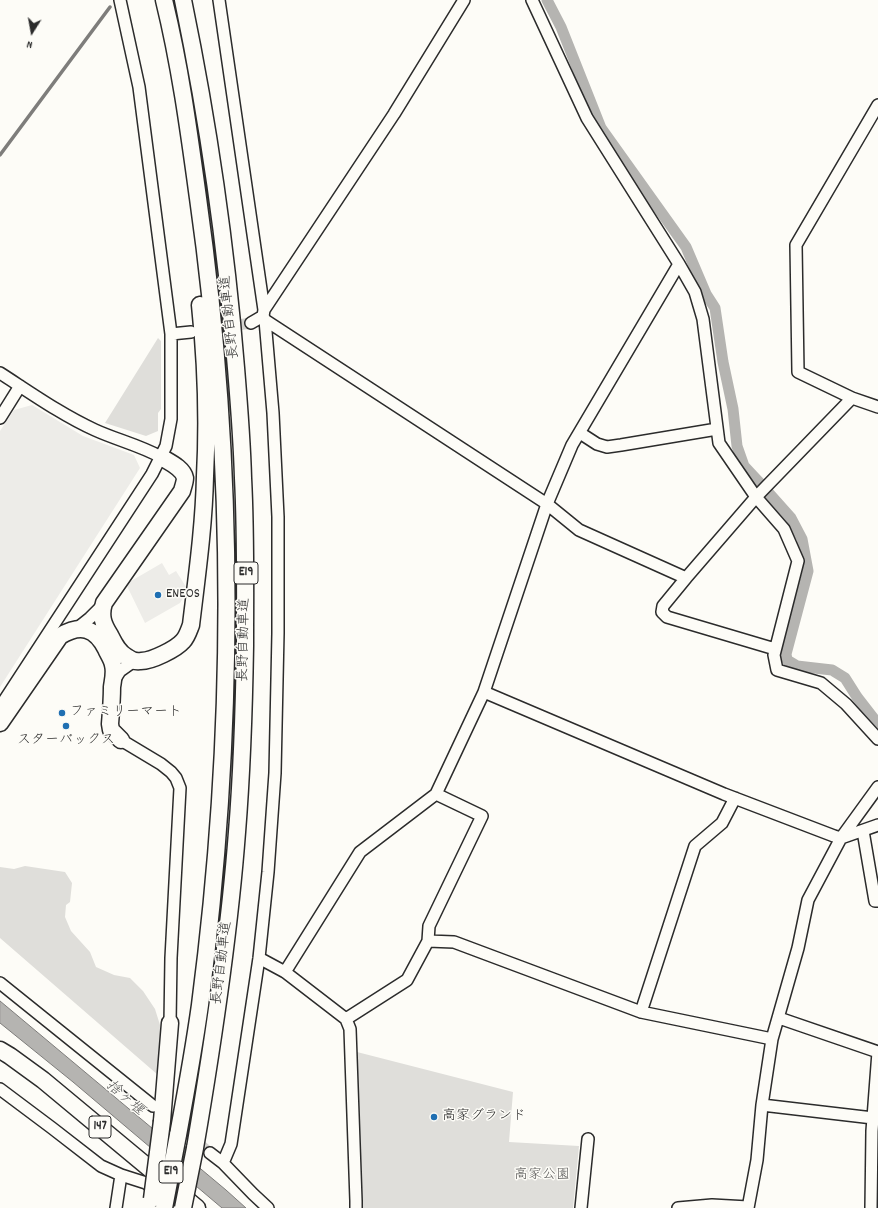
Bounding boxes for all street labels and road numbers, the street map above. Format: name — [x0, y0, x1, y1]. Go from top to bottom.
street label: 長野自動車道 — [218, 274, 244, 360]
road number: E19 — [234, 562, 258, 584]
street label: 長野自動車道 — [236, 598, 254, 682]
street label: 長野自動車道 — [210, 920, 236, 1006]
road number: 147 — [89, 1116, 111, 1138]
road number: E19 — [159, 1161, 183, 1183]

